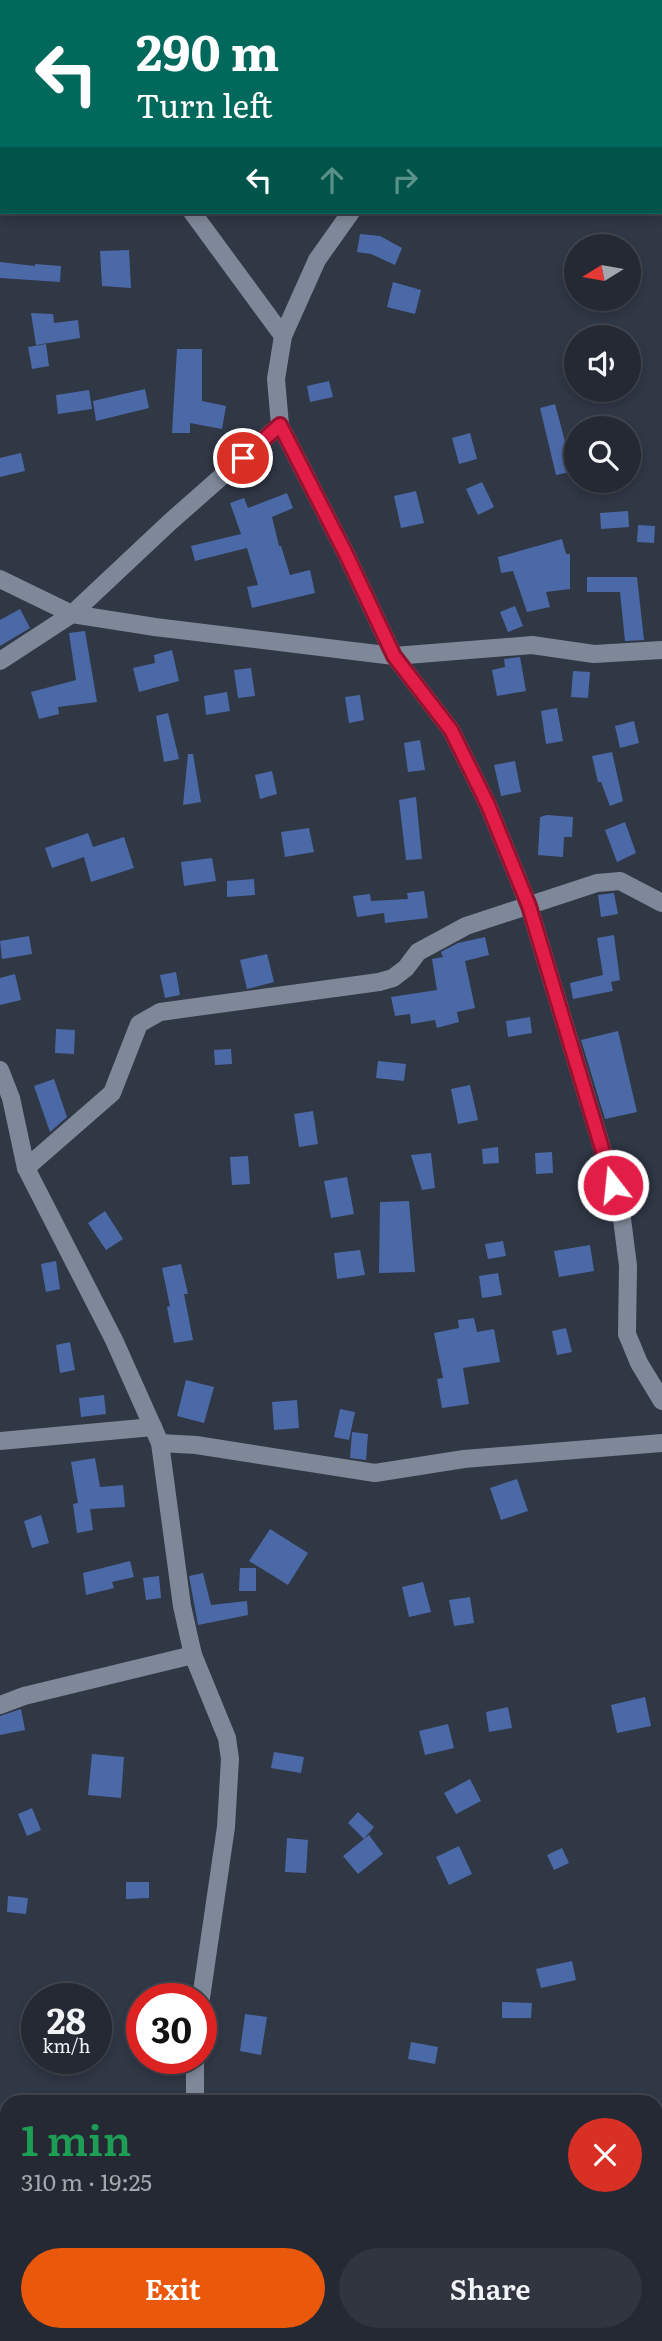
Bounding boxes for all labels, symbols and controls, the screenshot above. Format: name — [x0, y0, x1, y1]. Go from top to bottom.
text: 290 m — [136, 13, 279, 86]
icon: left — [21, 28, 112, 119]
text: Turn left — [136, 80, 273, 128]
icon: left — [240, 161, 278, 199]
icon: ahead — [313, 161, 351, 199]
icon: right — [386, 161, 424, 199]
north arrow — [564, 234, 640, 312]
map controls — [564, 234, 641, 493]
button: sound — [564, 325, 641, 402]
button: search — [564, 416, 641, 493]
pin — [213, 428, 273, 488]
icon: arrive — [224, 439, 262, 477]
position arrow — [576, 1148, 650, 1222]
speed limit sign: 30 — [126, 1983, 217, 2074]
text: 28 — [47, 1993, 86, 2045]
text: km/h — [43, 2032, 90, 2059]
text: 1 min — [21, 2107, 131, 2169]
button: close — [568, 2118, 642, 2192]
text: 310 m · 19:25 — [21, 2164, 152, 2198]
button: Exit — [21, 2248, 325, 2328]
button: Share — [339, 2248, 642, 2328]

